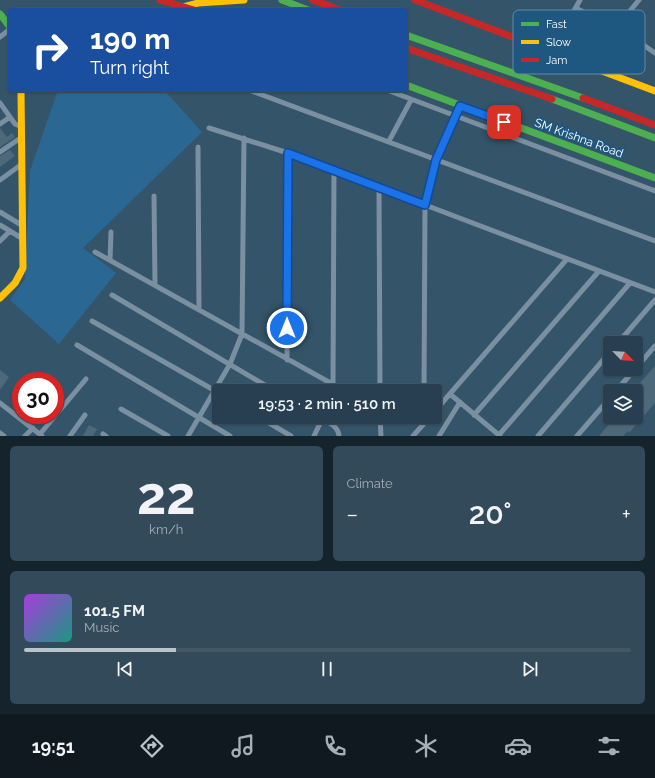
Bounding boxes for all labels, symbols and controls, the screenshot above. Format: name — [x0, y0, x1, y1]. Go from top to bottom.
legend — [513, 10, 645, 74]
text: Fast — [546, 18, 567, 31]
text: 190 m — [90, 23, 170, 56]
icon: right — [24, 24, 76, 76]
text: Slow — [546, 36, 571, 49]
text: Jam — [546, 54, 567, 67]
text: Turn right — [90, 57, 169, 78]
pin — [487, 105, 521, 139]
icon: arrive — [493, 111, 515, 133]
street label: SM Krishna Road — [533, 115, 625, 161]
position arrow — [266, 307, 308, 349]
north arrow — [603, 336, 643, 376]
map controls — [603, 336, 643, 424]
speed limit sign: 30 — [12, 372, 64, 424]
button: layers — [603, 384, 643, 424]
text: 19:53 · 2 min · 510 m — [258, 395, 396, 413]
text: 22 — [137, 465, 196, 526]
text: Climate — [347, 476, 393, 491]
text: 20° — [469, 496, 511, 531]
text: − — [347, 501, 358, 527]
text: + — [622, 501, 631, 527]
text: km/h — [149, 522, 183, 537]
text: 101.5 FM — [84, 602, 145, 620]
text: Music — [84, 620, 119, 635]
icon: previous — [114, 658, 136, 680]
icon: pause — [316, 658, 338, 680]
icon: next — [519, 658, 541, 680]
icon: directions — [138, 732, 166, 760]
icon: music — [229, 732, 257, 760]
icon: phone — [321, 732, 349, 760]
icon: climate — [412, 732, 440, 760]
icon: car — [504, 732, 532, 760]
icon: filters — [595, 732, 623, 760]
text: 19:51 — [32, 736, 75, 757]

